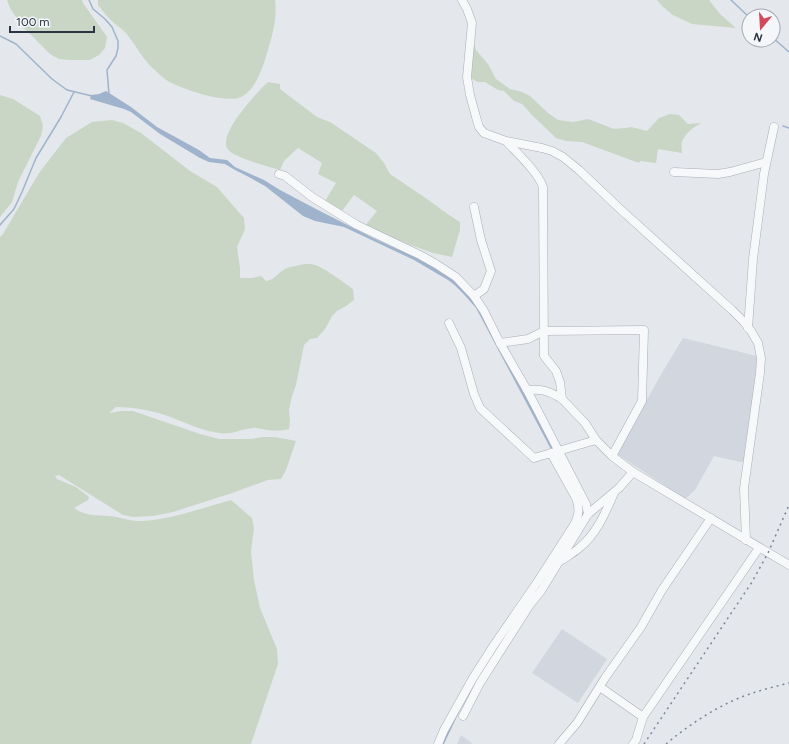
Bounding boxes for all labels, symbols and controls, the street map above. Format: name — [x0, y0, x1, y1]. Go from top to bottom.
scale bar — [10, 8, 94, 34]
north arrow — [741, 8, 781, 48]
text: 100 m — [16, 15, 50, 29]
text: N — [752, 30, 764, 45]

